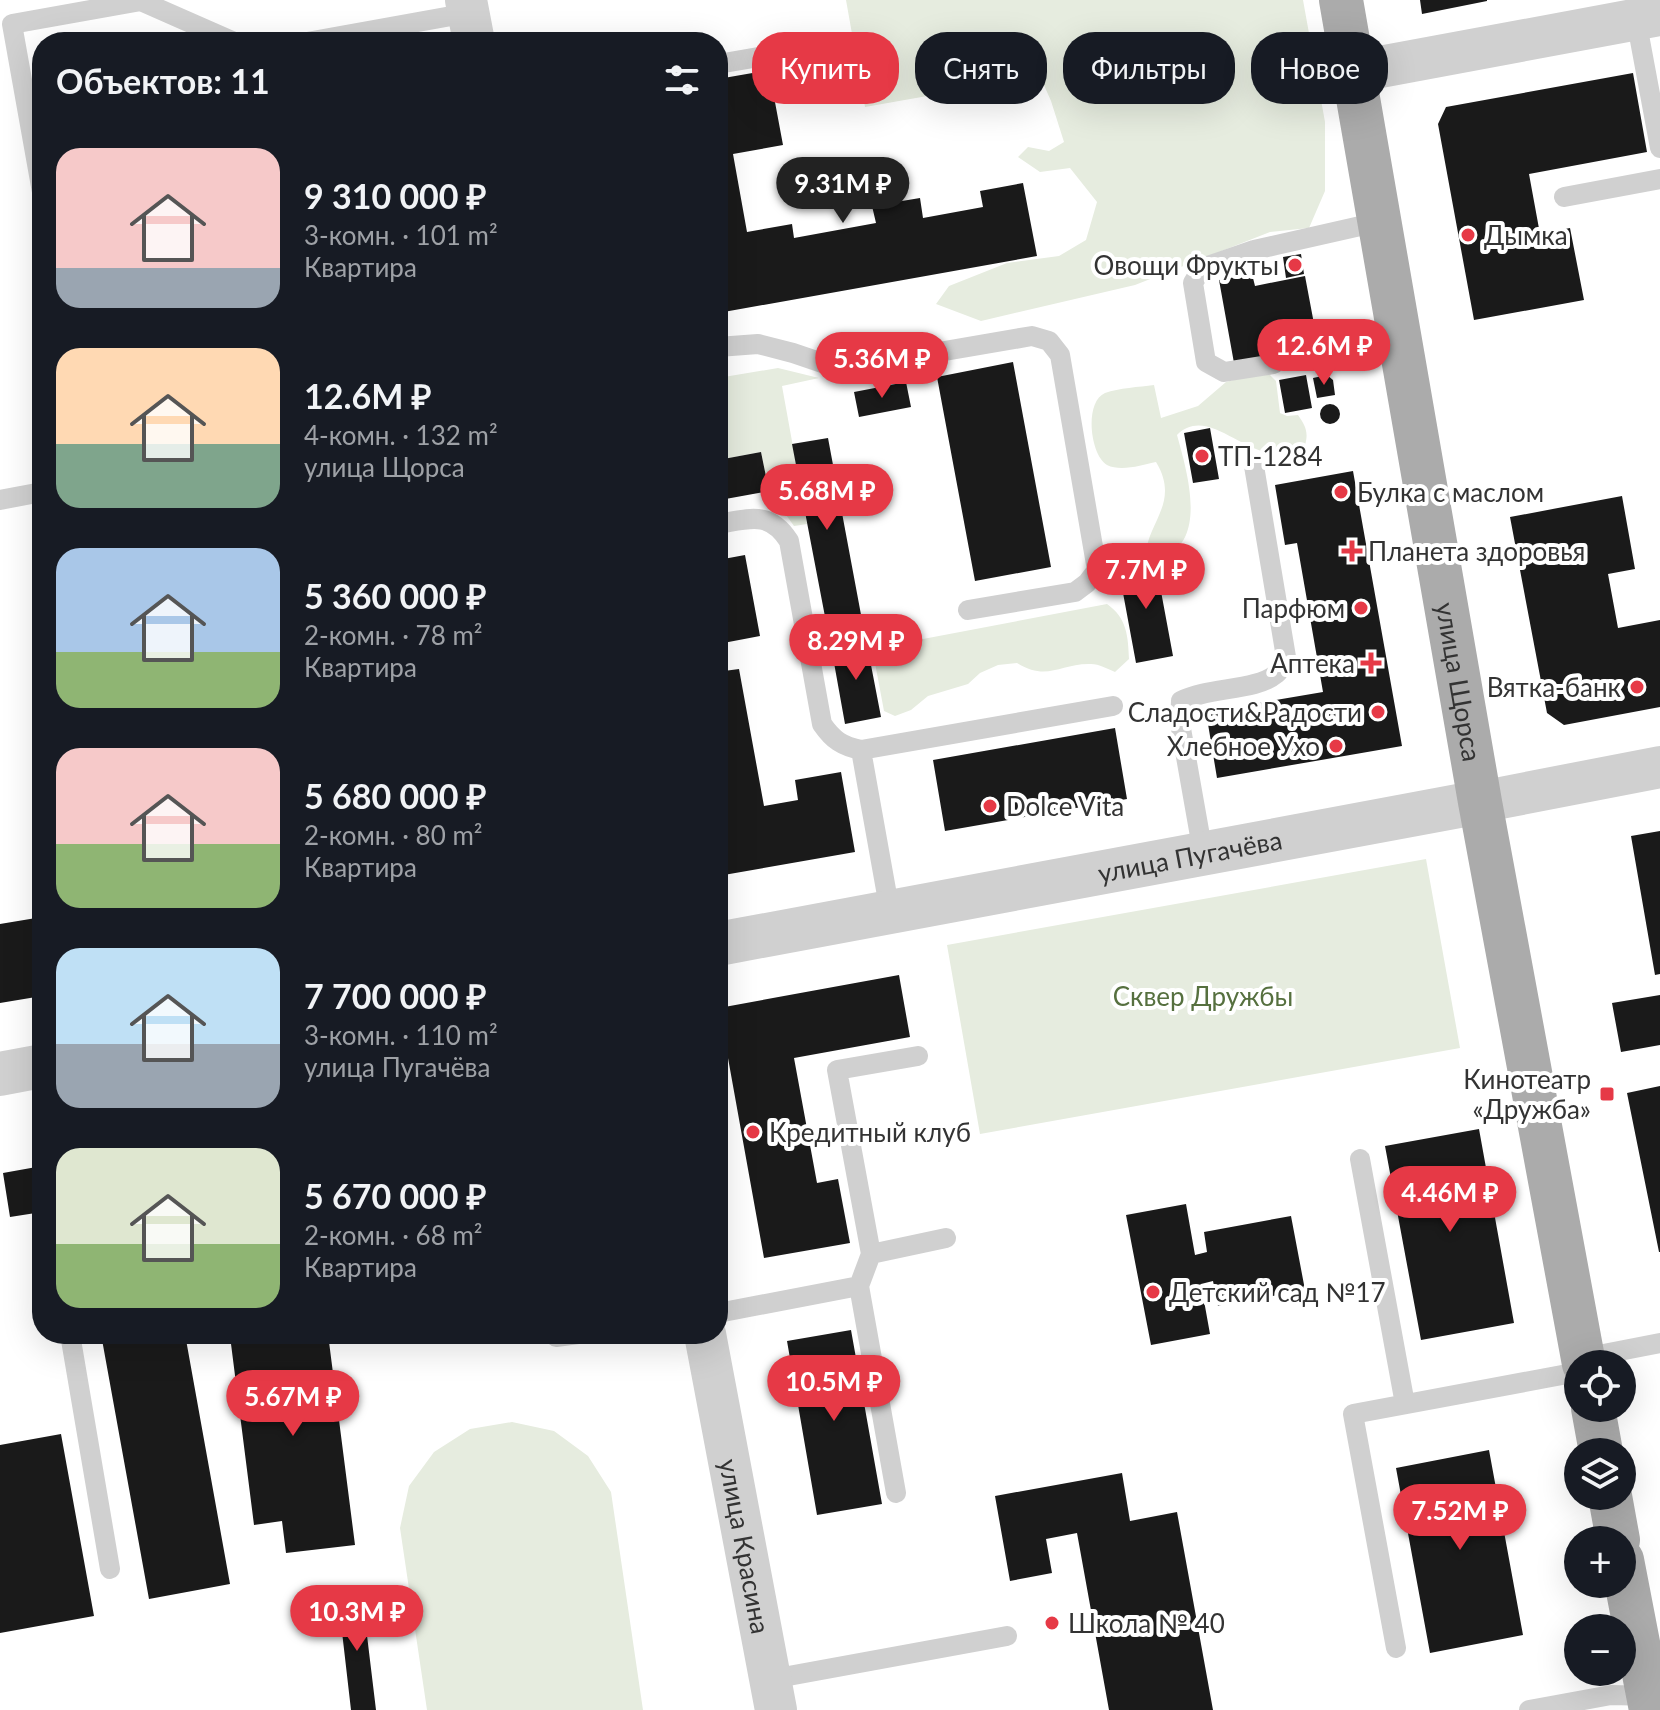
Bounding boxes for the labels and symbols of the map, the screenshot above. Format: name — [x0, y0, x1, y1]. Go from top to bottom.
pin: 9.31M ₽ — [769, 157, 917, 225]
place label: Дымка — [1484, 219, 1568, 251]
marker: Дымка — [1459, 226, 1477, 244]
place label: Овощи Фрукты — [1094, 249, 1279, 281]
marker: Овощи Фрукты — [1286, 256, 1304, 274]
pin: 12.6M ₽ — [1250, 319, 1398, 387]
pin: 5.36M ₽ — [808, 332, 956, 400]
place label: ТП-1284 — [1218, 440, 1322, 472]
marker: ТП-1284 — [1193, 447, 1211, 465]
pin: 5.68M ₽ — [753, 464, 901, 532]
place label: Булка с маслом — [1357, 476, 1544, 508]
marker: Булка с маслом — [1332, 483, 1350, 501]
place label: Планета здоровья — [1368, 535, 1585, 567]
marker: Планета здоровья — [1343, 542, 1361, 560]
pin: 7.7M ₽ — [1081, 543, 1211, 611]
place label: Парфюм — [1242, 592, 1345, 624]
marker: Парфюм — [1352, 599, 1370, 617]
street label: улица Щорса — [1430, 600, 1489, 764]
pin: 8.29M ₽ — [782, 614, 930, 682]
place label: Аптека — [1270, 647, 1355, 679]
marker: Аптека — [1362, 654, 1380, 672]
place label: Вятка-банк — [1487, 671, 1622, 703]
marker: Вятка-банк — [1628, 678, 1646, 696]
place label: Сладости&Радости — [1128, 696, 1362, 728]
marker: Сладости&Радости — [1369, 703, 1387, 721]
place label: Хлебное Ухо — [1167, 730, 1320, 762]
marker: Хлебное Ухо — [1327, 737, 1345, 755]
place label: Dolce Vita — [1006, 790, 1124, 822]
marker: Dolce Vita — [981, 797, 999, 815]
street label: улица Пугачёва — [1095, 823, 1284, 889]
park label: Сквер Дружбы — [1113, 980, 1293, 1012]
place label: Кинотеатр «Дружба» — [1463, 1063, 1591, 1125]
marker: Кинотеатр «Дружба» — [1598, 1085, 1616, 1103]
place label: Кредитный клуб — [769, 1116, 971, 1148]
marker: Кредитный клуб — [744, 1123, 762, 1141]
pin: 4.46M ₽ — [1376, 1166, 1524, 1234]
place label: Детский сад №17 — [1169, 1276, 1386, 1308]
marker: Детский сад №17 — [1144, 1283, 1162, 1301]
pin: 10.5M ₽ — [760, 1355, 908, 1423]
pin: 5.67M ₽ — [219, 1370, 367, 1438]
street label: улица Красина — [713, 1456, 777, 1636]
pin: 7.52M ₽ — [1386, 1484, 1534, 1552]
pin: 10.3M ₽ — [283, 1585, 431, 1653]
place label: Школа № 40 — [1068, 1607, 1225, 1639]
marker: Школа № 40 — [1043, 1614, 1061, 1632]

